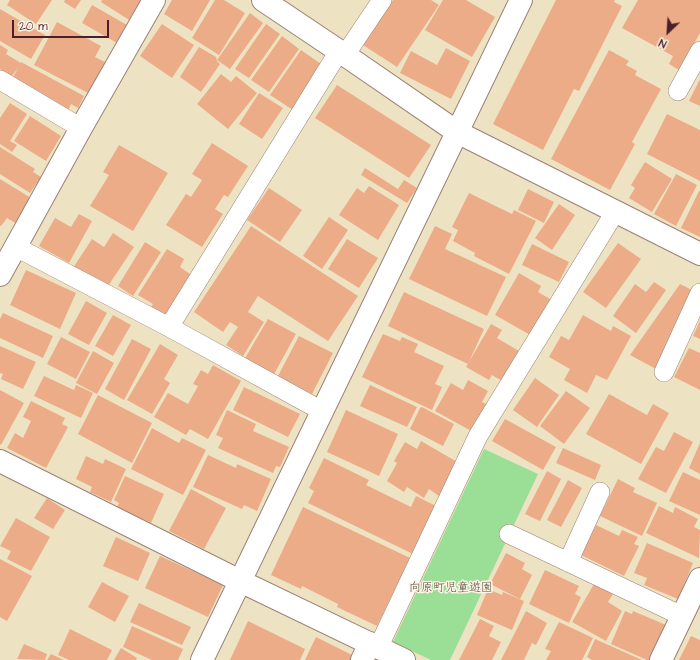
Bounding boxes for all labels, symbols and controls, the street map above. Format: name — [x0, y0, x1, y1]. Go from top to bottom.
scale bar — [14, 12, 111, 38]
north arrow — [648, 12, 688, 52]
text: 20 m — [19, 18, 48, 35]
text: N — [656, 35, 669, 52]
park label: 向原町児童遊園 — [409, 581, 493, 595]

